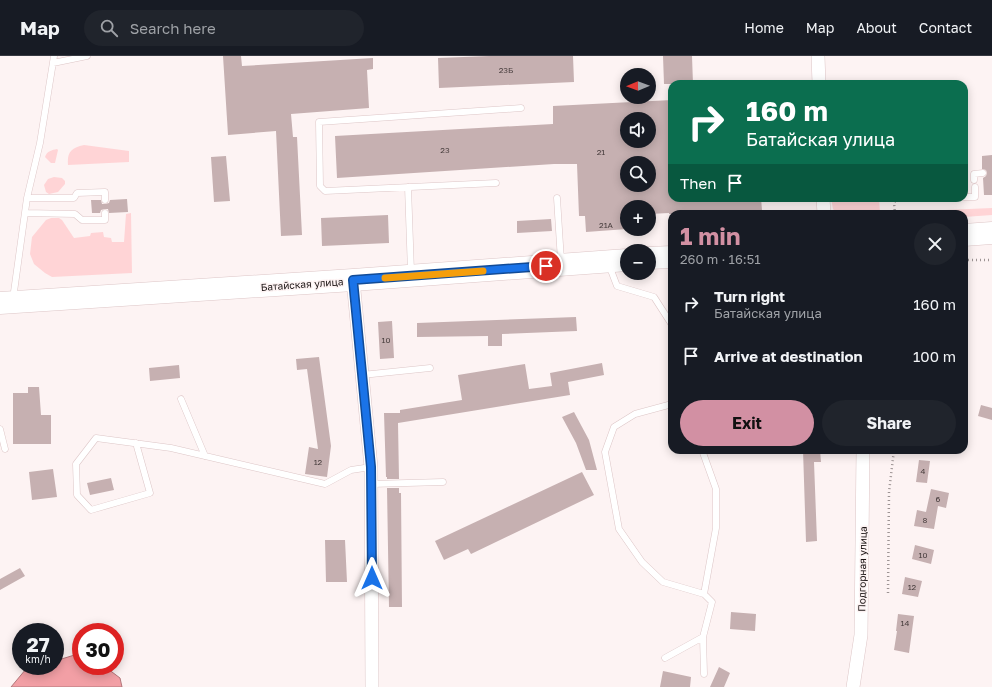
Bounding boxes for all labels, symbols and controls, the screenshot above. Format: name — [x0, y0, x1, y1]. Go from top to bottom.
search box — [84, 10, 364, 46]
text: Map — [20, 16, 60, 39]
icon: search — [98, 17, 120, 39]
text: Search here — [130, 19, 216, 37]
text: Home — [744, 19, 784, 36]
text: Map — [806, 19, 834, 36]
text: About — [856, 19, 897, 36]
text: Contact — [919, 19, 972, 36]
house number: 23Б — [499, 65, 513, 75]
north arrow — [620, 68, 656, 104]
map controls — [620, 68, 656, 280]
text: 160 m — [746, 94, 828, 127]
icon: right — [680, 96, 732, 148]
button: sound — [620, 112, 656, 148]
text: Батайская улица — [746, 128, 895, 150]
house number: 23 — [440, 145, 450, 155]
house number: 21 — [597, 147, 605, 157]
button: search — [620, 156, 656, 192]
icon: arrive — [724, 172, 746, 194]
text: Then — [680, 174, 716, 192]
button: + — [620, 200, 656, 236]
house number: 21А — [599, 220, 614, 230]
text: 1 min — [680, 221, 740, 250]
button: close — [914, 223, 956, 265]
button: − — [620, 244, 656, 280]
pin — [529, 249, 563, 283]
text: 260 m · 16:51 — [680, 251, 761, 267]
icon: arrive — [535, 255, 557, 277]
street label: Батайская улица — [260, 275, 344, 293]
text: Turn right — [714, 287, 785, 305]
icon: right — [680, 293, 702, 315]
text: 160 m — [913, 295, 956, 313]
text: Батайская улица — [714, 305, 822, 321]
house number: 10 — [382, 335, 390, 345]
icon: arrive — [680, 345, 702, 367]
text: Arrive at destination — [714, 347, 863, 365]
text: 100 m — [913, 347, 956, 365]
button: Exit — [680, 400, 814, 446]
button: Share — [822, 400, 956, 446]
house number: 12 — [314, 457, 323, 467]
house number: 4 — [921, 466, 926, 476]
house number: 6 — [936, 494, 941, 504]
house number: 8 — [923, 515, 928, 525]
street label: Подгорная улица — [855, 526, 869, 612]
house number: 10 — [919, 550, 927, 560]
position arrow — [351, 557, 393, 599]
house number: 12 — [908, 582, 917, 592]
house number: 14 — [901, 618, 909, 628]
speed limit sign: 30 — [72, 623, 124, 675]
text: 27 — [26, 632, 50, 656]
text: km/h — [25, 653, 51, 665]

